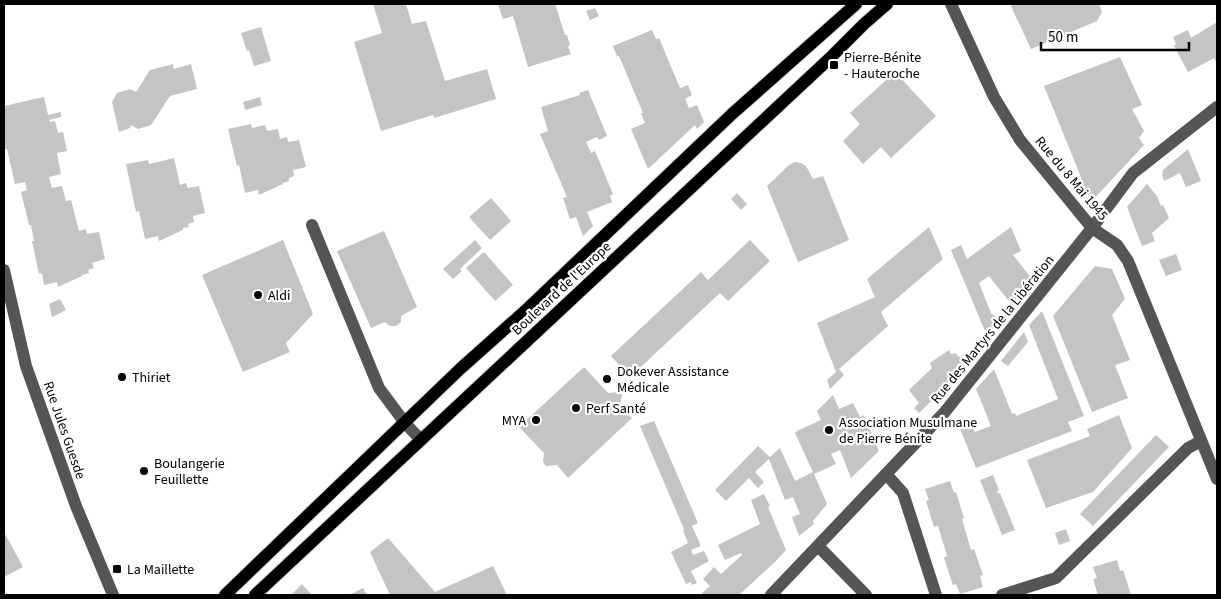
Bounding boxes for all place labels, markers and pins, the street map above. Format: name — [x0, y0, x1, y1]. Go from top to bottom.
place label: Pierre-Bénite - Hauteroche — [844, 48, 921, 84]
marker: Pierre-Bénite - Hauteroche — [828, 59, 840, 71]
place label: Aldi — [268, 286, 290, 306]
marker: Aldi — [252, 289, 264, 301]
place label: Dokever Assistance Médicale — [617, 362, 729, 398]
place label: Thiriet — [132, 368, 171, 388]
marker: Thiriet — [116, 371, 128, 383]
marker: Dokever Assistance Médicale — [601, 373, 613, 385]
place label: Perf Santé — [586, 399, 646, 419]
marker: Perf Santé — [570, 402, 582, 414]
place label: MYA — [502, 411, 526, 431]
place label: Association Musulmane de Pierre Bénite — [839, 413, 977, 449]
marker: MYA — [530, 414, 542, 426]
marker: Association Musulmane de Pierre Bénite — [823, 424, 835, 436]
place label: Boulangerie Feuillette — [154, 454, 225, 490]
marker: Boulangerie Feuillette — [138, 465, 150, 477]
place label: La Maillette — [127, 560, 194, 580]
marker: La Maillette — [111, 563, 123, 575]

